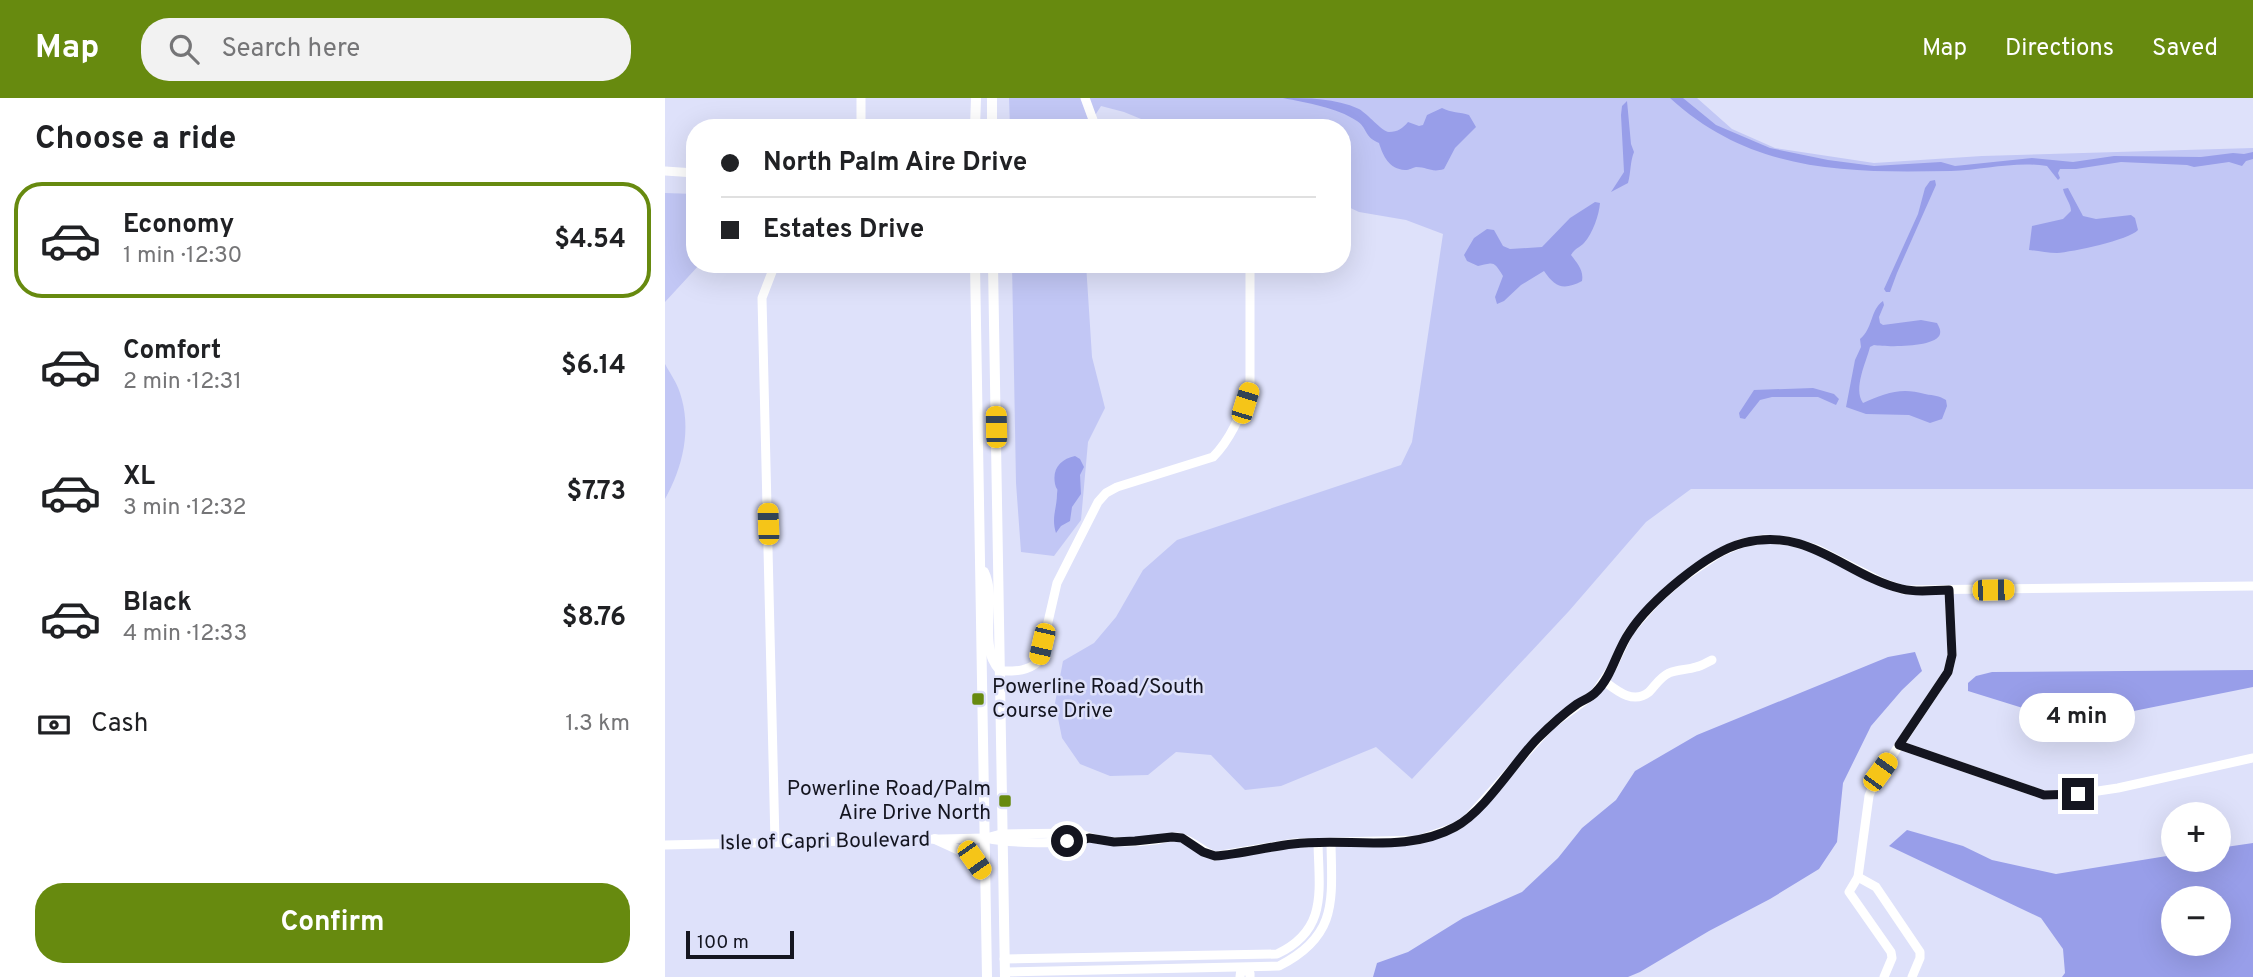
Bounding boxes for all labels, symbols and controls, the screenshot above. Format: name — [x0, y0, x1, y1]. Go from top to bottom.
search box — [141, 18, 631, 81]
text: Map — [35, 28, 99, 70]
icon: search — [165, 30, 203, 68]
text: Search here — [221, 33, 360, 66]
text: Map — [1922, 34, 1967, 64]
text: Directions — [2005, 34, 2114, 64]
text: Saved — [2152, 34, 2218, 64]
text: Choose a ride — [35, 120, 236, 160]
text: North Palm Aire Drive — [763, 147, 1027, 180]
icon: car — [39, 209, 102, 272]
text: Economy — [123, 209, 234, 242]
text: Estates Drive — [763, 214, 924, 247]
text: $4.54 — [554, 224, 626, 257]
text: 1 min · 12:30 — [123, 242, 242, 271]
icon: car — [39, 335, 102, 398]
text: Comfort — [123, 335, 221, 368]
text: $6.14 — [561, 350, 626, 383]
text: 2 min · 12:31 — [123, 368, 242, 397]
car — [1229, 380, 1262, 426]
car — [986, 406, 1007, 448]
icon: car — [39, 461, 102, 524]
text: XL — [123, 461, 155, 494]
text: $7.73 — [566, 476, 626, 509]
text: 3 min · 12:32 — [123, 494, 247, 523]
car — [757, 503, 780, 545]
car — [1972, 579, 2015, 601]
icon: car — [39, 587, 102, 650]
text: Black — [123, 587, 192, 620]
text: $8.76 — [562, 602, 626, 635]
text: 4 min · 12:33 — [123, 620, 247, 649]
car — [1028, 621, 1057, 667]
place label: Powerline Road/South Course Drive — [992, 674, 1204, 725]
marker: Powerline Road/South Course Drive — [970, 691, 986, 707]
callout: 4 min — [2020, 692, 2136, 742]
text: 4 min — [2047, 703, 2107, 732]
icon: cash — [35, 706, 73, 744]
text: Cash — [91, 708, 148, 741]
text: 1.3 km — [565, 710, 630, 739]
car — [1860, 749, 1901, 795]
place label: Powerline Road/Palm Aire Drive North — [787, 776, 991, 827]
route end — [2062, 778, 2094, 810]
marker: Powerline Road/Palm Aire Drive North — [997, 793, 1013, 809]
map controls — [2161, 802, 2231, 956]
button: + — [2161, 802, 2231, 872]
route start — [1051, 825, 1083, 857]
street label: Isle of Capri Boulevard — [720, 827, 930, 857]
car — [954, 837, 995, 883]
button: Confirm — [35, 883, 630, 963]
button: − — [2161, 886, 2231, 956]
scale bar — [686, 928, 795, 960]
text: 100 m — [697, 931, 749, 955]

